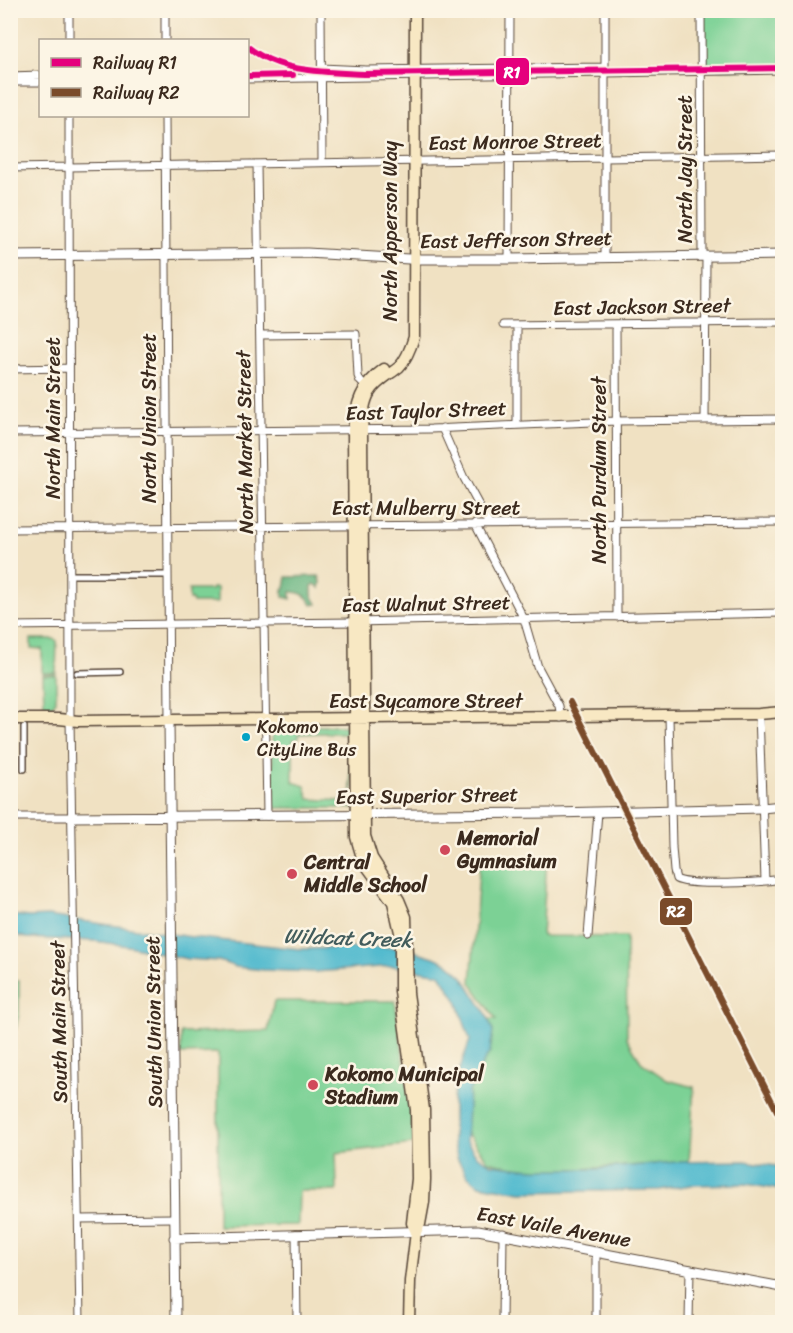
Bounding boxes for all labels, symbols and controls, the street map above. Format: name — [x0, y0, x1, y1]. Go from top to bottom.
legend — [39, 39, 249, 117]
text: Railway R1 — [93, 47, 177, 79]
line badge: R1 — [495, 57, 530, 86]
text: R1 — [503, 58, 520, 87]
text: Railway R2 — [93, 77, 180, 109]
street label: North Jay Street — [668, 95, 703, 243]
street label: East Monroe Street — [428, 123, 602, 161]
street label: North Apperson Way — [373, 140, 408, 321]
street label: East Jefferson Street — [420, 221, 613, 259]
street label: East Jackson Street — [553, 288, 732, 326]
street label: North Union Street — [132, 333, 167, 503]
street label: North Main Street — [36, 337, 71, 499]
street label: North Market Street — [226, 349, 264, 534]
street label: North Purdum Street — [582, 375, 617, 564]
street label: East Taylor Street — [345, 391, 507, 431]
street label: East Mulberry Street — [332, 491, 520, 526]
street label: East Walnut Street — [341, 585, 511, 623]
street label: East Sycamore Street — [329, 684, 524, 719]
place label: Kokomo CityLine Bus — [257, 711, 357, 766]
marker: Kokomo CityLine Bus — [240, 731, 252, 743]
street label: East Superior Street — [335, 777, 519, 815]
place label: Memorial Gymnasium — [456, 821, 557, 879]
marker: Memorial Gymnasium — [438, 843, 452, 857]
place label: Central Middle School — [303, 845, 428, 903]
marker: Central Middle School — [285, 867, 299, 881]
line badge: R2 — [659, 897, 693, 926]
text: R2 — [666, 897, 686, 926]
water label: Wildcat Creek — [283, 917, 415, 959]
street label: South Union Street — [135, 936, 173, 1108]
street label: South Main Street — [40, 940, 78, 1103]
place label: Kokomo Municipal Stadium — [324, 1057, 485, 1115]
marker: Kokomo Municipal Stadium — [306, 1078, 320, 1092]
street label: East Vaile Avenue — [474, 1196, 634, 1258]

